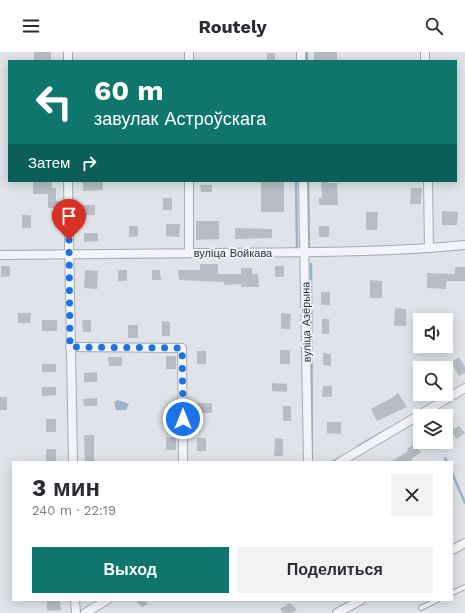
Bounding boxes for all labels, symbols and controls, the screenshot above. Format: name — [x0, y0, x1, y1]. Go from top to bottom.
icon: menu — [20, 15, 42, 37]
icon: search — [423, 15, 445, 37]
text: Routely — [198, 16, 267, 37]
text: 60 m — [94, 74, 164, 107]
icon: left — [28, 76, 80, 128]
text: завулак Астроўскага — [94, 108, 266, 129]
icon: right — [78, 152, 100, 174]
text: Затем — [28, 154, 70, 172]
pin — [52, 199, 86, 240]
icon: arrive — [58, 205, 80, 227]
street label: вуліца Войкава — [194, 247, 273, 260]
street label: вуліца Азёрына — [299, 281, 314, 362]
map controls — [413, 313, 453, 449]
button: sound — [413, 313, 453, 353]
button: search — [413, 361, 453, 401]
position arrow — [162, 398, 204, 440]
button: layers — [413, 409, 453, 449]
text: 3 мин — [32, 474, 100, 502]
button: close — [391, 474, 433, 516]
text: 240 m · 22:19 — [32, 503, 116, 518]
button: Выход — [32, 547, 229, 593]
button: Поделиться — [237, 547, 433, 593]

